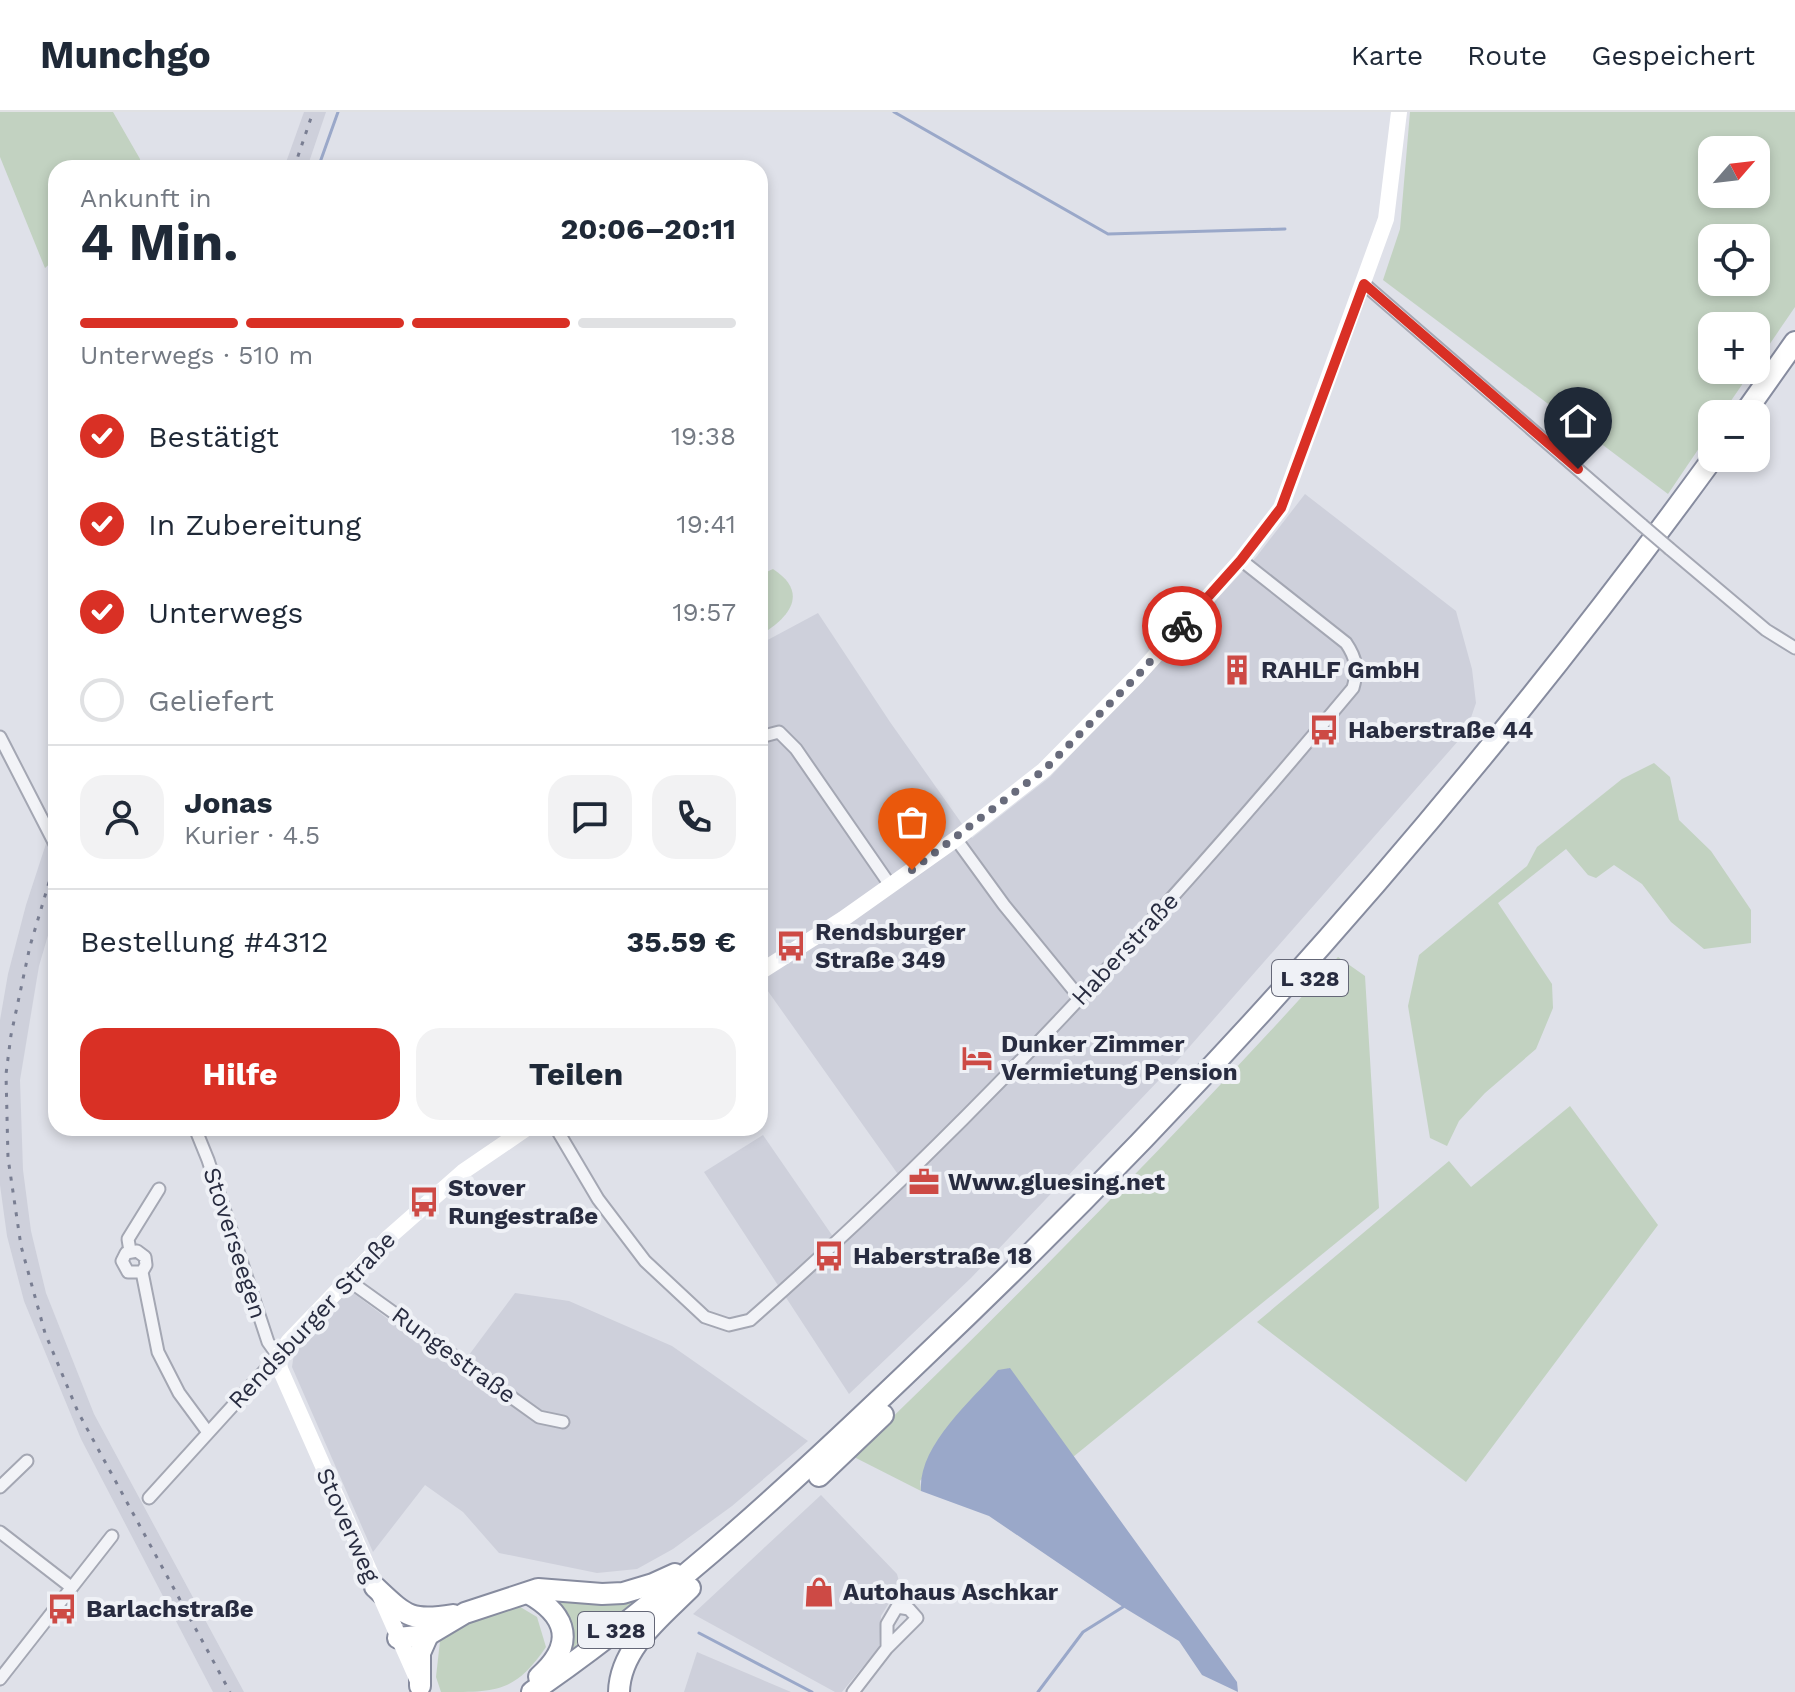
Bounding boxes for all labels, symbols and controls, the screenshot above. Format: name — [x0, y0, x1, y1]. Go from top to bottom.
text: Munchgo — [40, 33, 211, 77]
text: Karte — [1351, 39, 1423, 72]
text: Route — [1467, 39, 1547, 72]
text: Gespeichert — [1591, 39, 1755, 72]
north arrow — [1698, 136, 1770, 208]
map controls — [1698, 136, 1770, 472]
text: Ankunft in — [80, 183, 212, 213]
text: 20:06–20:11 — [560, 211, 736, 246]
text: 4 Min. — [80, 212, 238, 273]
button: locate — [1698, 224, 1770, 296]
button: + — [1698, 312, 1770, 384]
text: Unterwegs · 510 m — [80, 340, 313, 370]
pin — [1544, 387, 1612, 469]
icon: home — [1556, 399, 1600, 443]
button: − — [1698, 400, 1770, 472]
icon: check — [80, 414, 124, 458]
text: Bestätigt — [148, 419, 279, 454]
text: 19:38 — [671, 421, 736, 451]
icon: check — [80, 502, 124, 546]
text: In Zubereitung — [148, 507, 361, 542]
text: 19:41 — [677, 509, 736, 539]
courier — [1142, 586, 1222, 666]
icon: check — [80, 590, 124, 634]
text: Unterwegs — [148, 595, 303, 630]
text: 19:57 — [672, 597, 736, 627]
icon: bike — [1160, 604, 1204, 648]
building icon: RAHLF GmbH — [1220, 653, 1254, 687]
place label: RAHLF GmbH — [1261, 656, 1420, 684]
text: Geliefert — [148, 683, 274, 718]
bus stop icon: Haberstraße 44 — [1307, 713, 1341, 747]
place label: Haberstraße 44 — [1348, 716, 1533, 744]
button: person — [80, 775, 164, 859]
button: chat — [548, 775, 632, 859]
button: phone — [652, 775, 736, 859]
text: Jonas — [184, 785, 272, 820]
pin — [878, 788, 946, 870]
icon: bag — [890, 800, 934, 844]
text: Kurier · 4.5 — [184, 820, 320, 850]
street label: Haberstraße — [1066, 887, 1184, 1011]
place label: Rendsburger Straße 349 — [815, 918, 966, 974]
text: Bestellung #4312 — [80, 924, 328, 959]
text: 35.59 € — [626, 924, 736, 959]
bus stop icon: Rendsburger Straße 349 — [774, 929, 808, 963]
road number: L 328 — [1272, 960, 1348, 996]
button: Hilfe — [80, 1028, 400, 1120]
button: Teilen — [416, 1028, 736, 1120]
place label: Dunker Zimmer Vermietung Pension — [1001, 1030, 1238, 1086]
hotel icon: Dunker Zimmer Vermietung Pension — [960, 1041, 994, 1075]
street label: Stoverseegen — [197, 1164, 273, 1322]
office icon: Www.gluesing.net — [907, 1165, 941, 1199]
place label: Www.gluesing.net — [948, 1168, 1166, 1196]
place label: Stover Rungestraße — [448, 1174, 598, 1230]
bus stop icon: Stover Rungestraße — [407, 1185, 441, 1219]
street label: Rendsburger Straße — [223, 1226, 401, 1414]
bus stop icon: Haberstraße 18 — [812, 1239, 846, 1273]
place label: Haberstraße 18 — [853, 1242, 1033, 1270]
street label: Rungestraße — [387, 1301, 521, 1409]
street label: Stoverweg — [310, 1463, 386, 1587]
shop icon: Autohaus Aschkar — [802, 1575, 836, 1609]
place label: Autohaus Aschkar — [843, 1578, 1059, 1606]
bus stop icon: Barlachstraße — [45, 1592, 79, 1626]
place label: Barlachstraße — [86, 1595, 254, 1623]
road number: L 328 — [578, 1612, 654, 1648]

